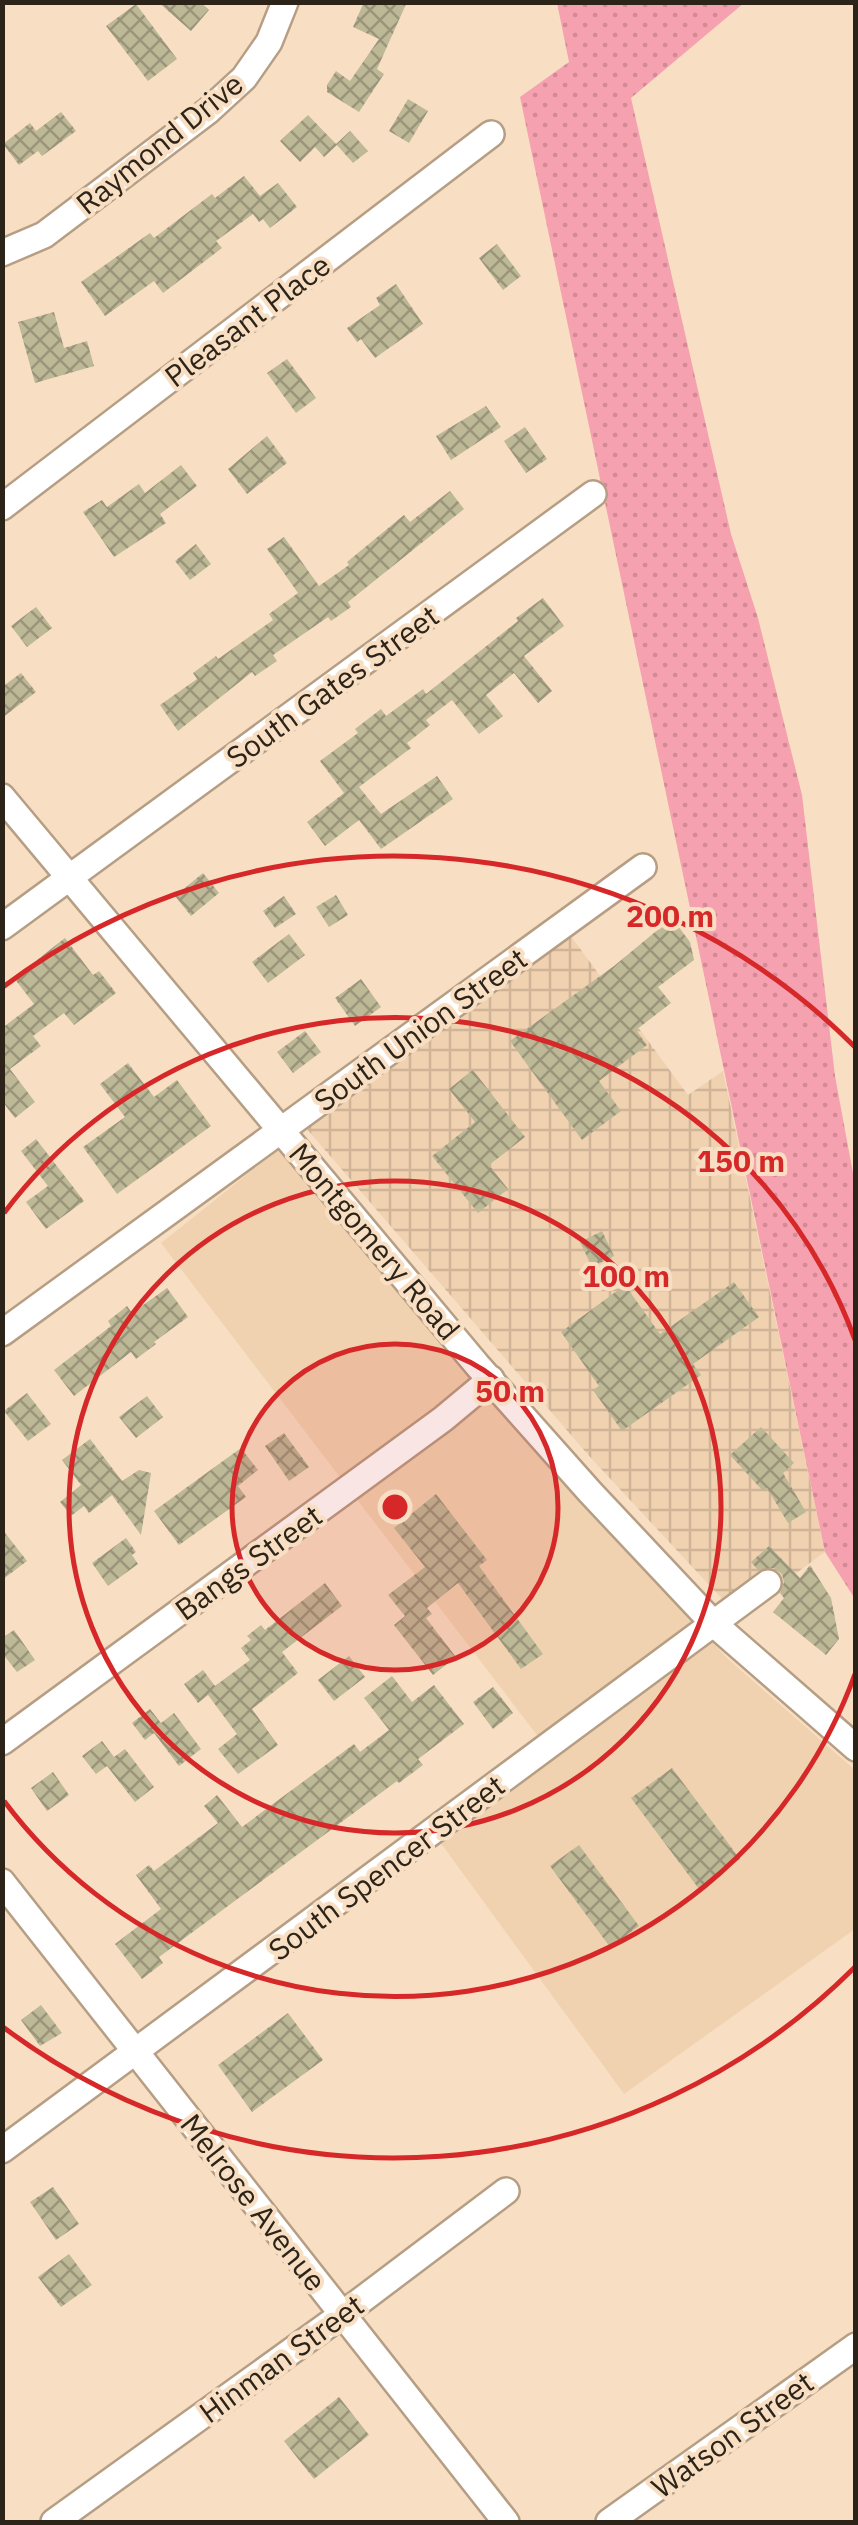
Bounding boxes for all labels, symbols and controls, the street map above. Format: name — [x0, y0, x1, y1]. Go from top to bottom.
street label: Raymond Drive — [68, 64, 250, 222]
street label: Pleasant Place — [156, 245, 338, 395]
street label: South Gates Street — [218, 596, 446, 776]
text: 200 m — [626, 896, 714, 935]
street label: South Union Street — [306, 939, 534, 1119]
street label: Montgomery Road — [281, 1134, 469, 1348]
text: 150 m — [697, 1141, 785, 1180]
text: 100 m — [582, 1256, 670, 1295]
text: 50 m — [475, 1371, 545, 1410]
centre of rings — [377, 1489, 413, 1525]
street label: Bangs Street — [167, 1496, 329, 1628]
street label: South Spencer Street — [260, 1765, 512, 1969]
street label: Melrose Avenue — [172, 2105, 336, 2299]
street label: Hinman Street — [191, 2285, 371, 2431]
street label: Watson Street — [643, 2362, 821, 2506]

